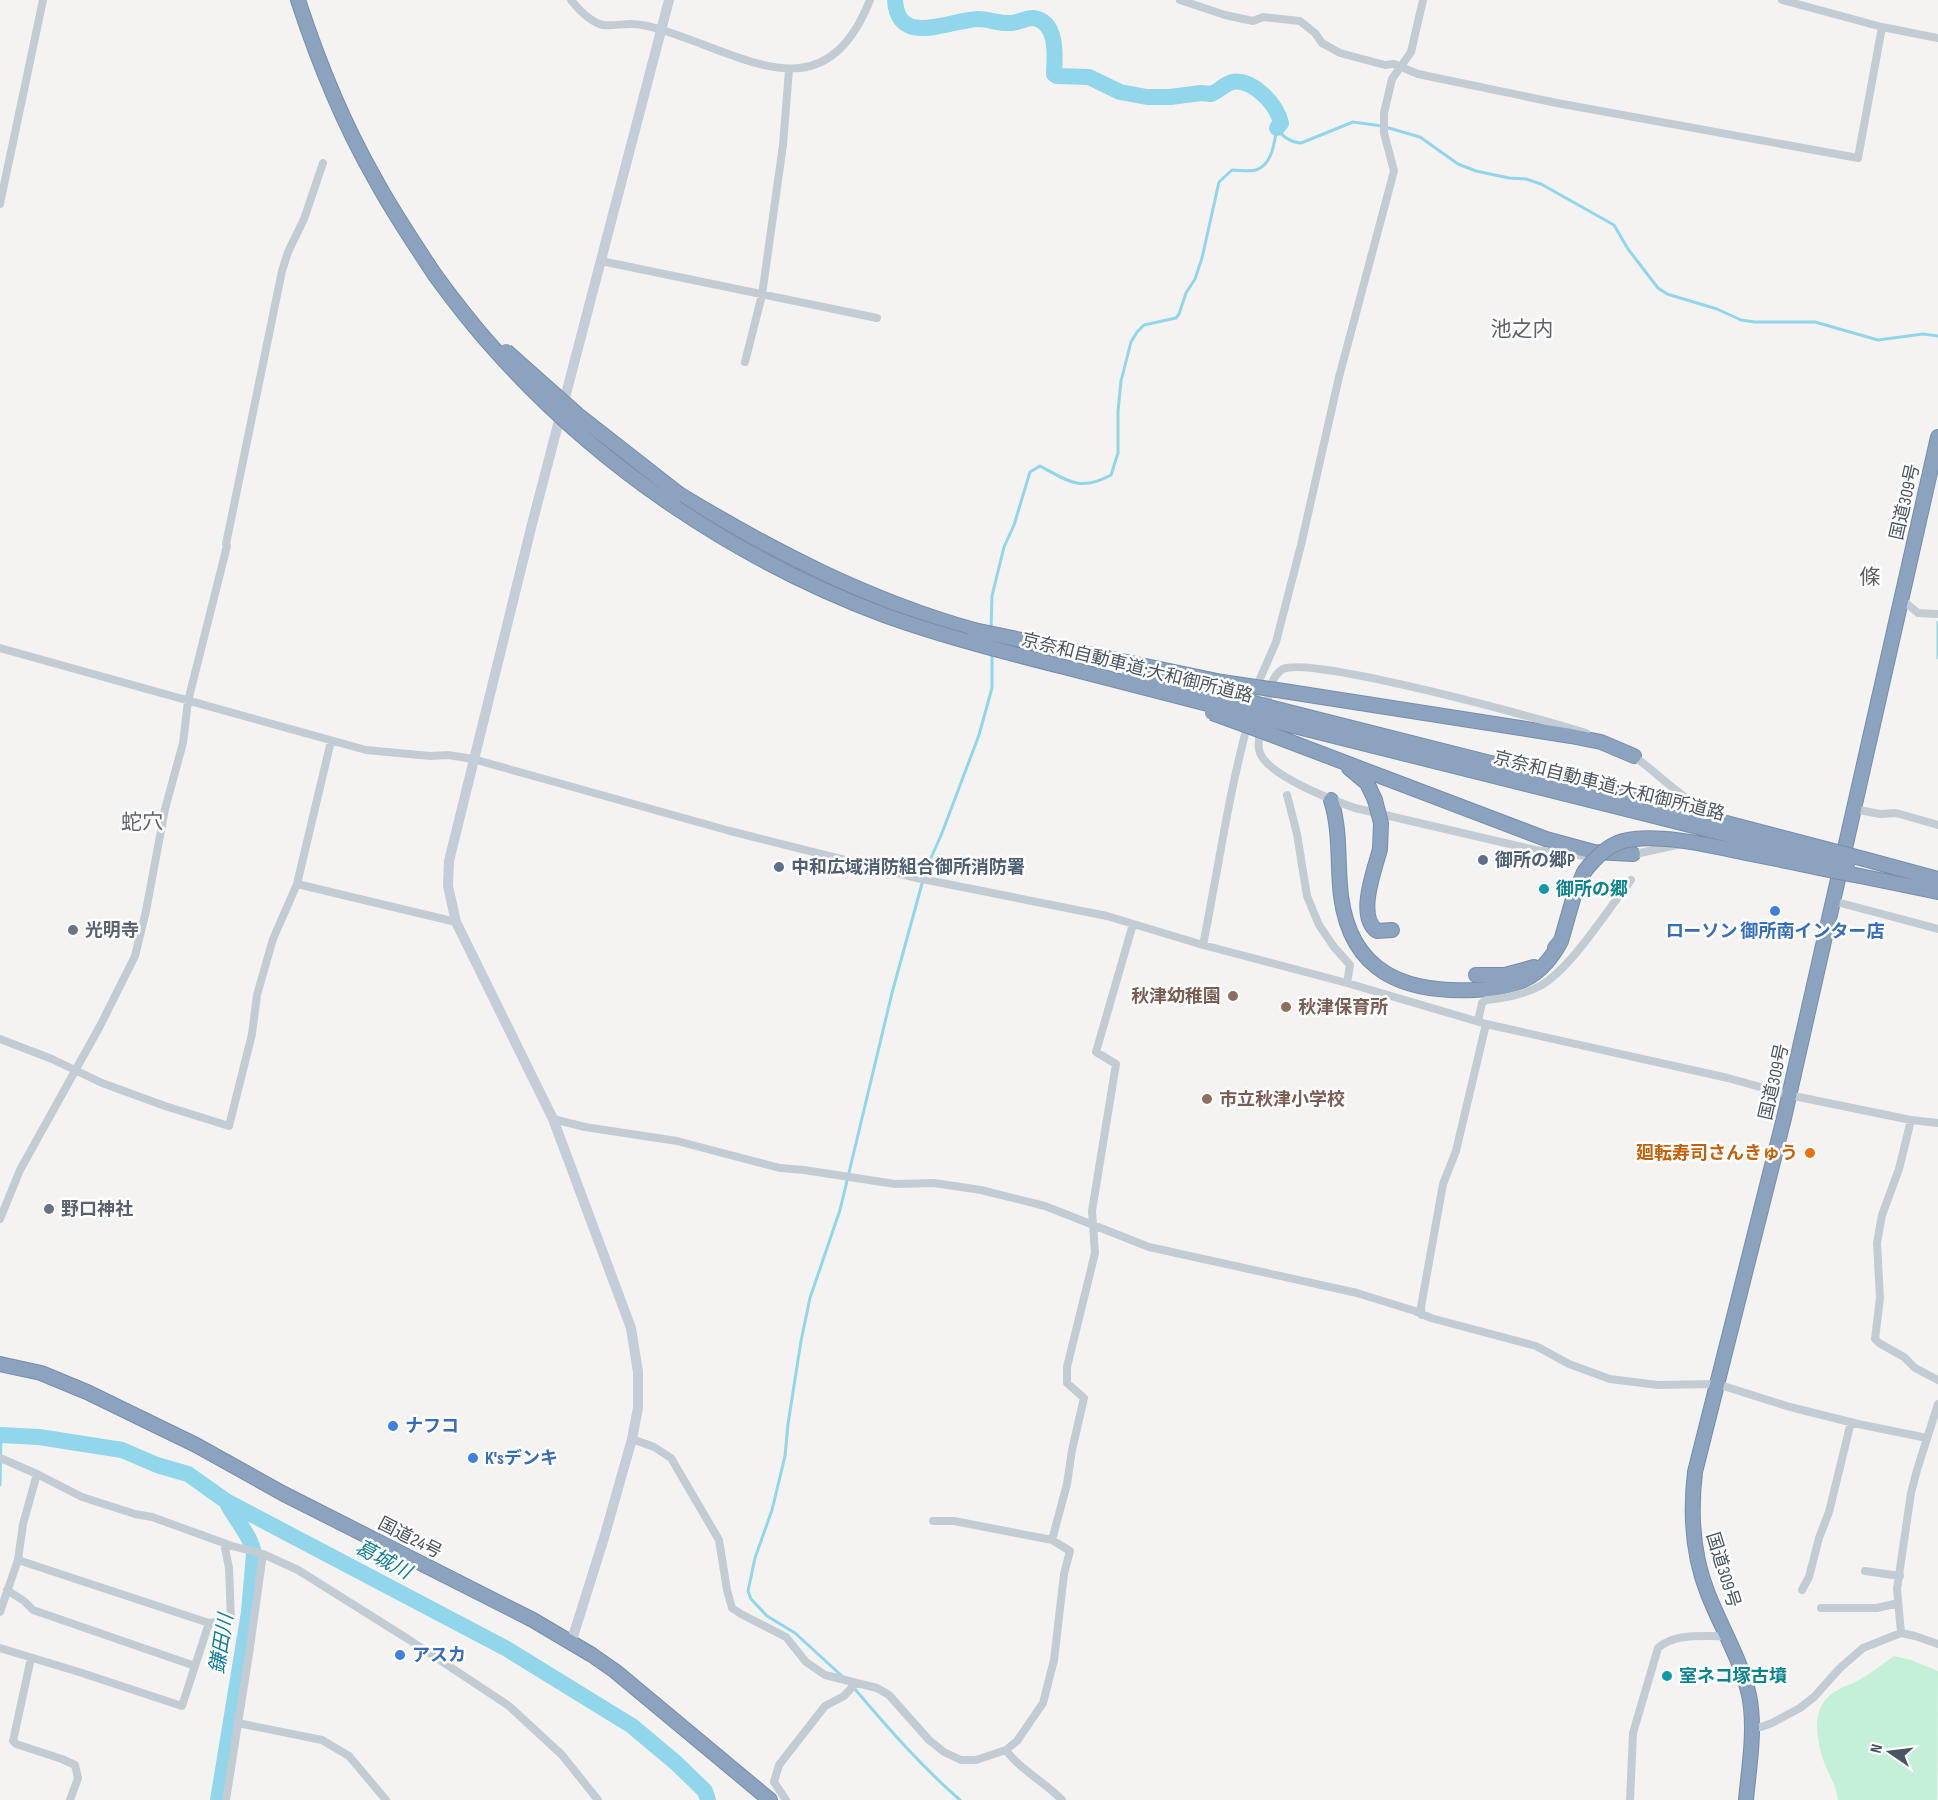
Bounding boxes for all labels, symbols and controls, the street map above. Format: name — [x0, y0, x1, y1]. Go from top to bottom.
district label: 池之内 — [1491, 317, 1554, 342]
street label: 国道309号 — [1886, 462, 1924, 542]
district label: 條 — [1860, 565, 1881, 590]
street label: 京奈和自動車道;大和御所道路 — [1019, 629, 1255, 707]
street label: 京奈和自動車道;大和御所道路 — [1491, 747, 1727, 825]
district label: 蛇穴 — [121, 810, 163, 835]
place label: 御所の郷P — [1494, 850, 1575, 871]
marker: 御所の郷P — [1476, 853, 1490, 867]
place label: 中和広域消防組合御所消防署 — [791, 857, 1025, 878]
marker: 中和広域消防組合御所消防署 — [772, 860, 786, 874]
place label: 御所の郷 — [1555, 879, 1628, 900]
marker: 御所の郷 — [1537, 882, 1551, 896]
marker: ローソン 御所南インター店 — [1768, 904, 1782, 918]
place label: 光明寺 — [85, 920, 139, 941]
place label: ローソン 御所南インター店 — [1666, 921, 1884, 942]
marker: 光明寺 — [66, 923, 80, 937]
place label: 秋津幼稚園 — [1131, 986, 1221, 1007]
marker: 秋津幼稚園 — [1226, 989, 1240, 1003]
place label: 秋津保育所 — [1298, 997, 1388, 1018]
marker: 秋津保育所 — [1279, 1000, 1293, 1014]
street label: 国道309号 — [1755, 1042, 1793, 1122]
place label: 市立秋津小学校 — [1219, 1089, 1345, 1110]
marker: 市立秋津小学校 — [1200, 1092, 1214, 1106]
place label: 廻転寿司さんきゅう — [1636, 1143, 1798, 1164]
marker: 廻転寿司さんきゅう — [1803, 1146, 1817, 1160]
place label: 野口神社 — [61, 1199, 133, 1220]
marker: 野口神社 — [42, 1202, 56, 1216]
place label: ナフコ — [405, 1416, 459, 1437]
marker: ナフコ — [386, 1419, 400, 1433]
place label: K'sデンキ — [485, 1448, 558, 1469]
marker: K'sデンキ — [466, 1451, 480, 1465]
street label: 国道24号 — [375, 1513, 445, 1563]
street label: 国道309号 — [1702, 1530, 1744, 1610]
water label: 葛城川 — [351, 1535, 417, 1586]
water label: 鎌田川 — [205, 1611, 239, 1676]
place label: アスカ — [412, 1645, 466, 1666]
marker: アスカ — [393, 1648, 407, 1662]
place label: 室ネコ塚古墳 — [1679, 1666, 1787, 1687]
marker: 室ネコ塚古墳 — [1660, 1669, 1674, 1683]
north arrow — [1860, 1722, 1920, 1782]
text: N — [1867, 1742, 1887, 1755]

